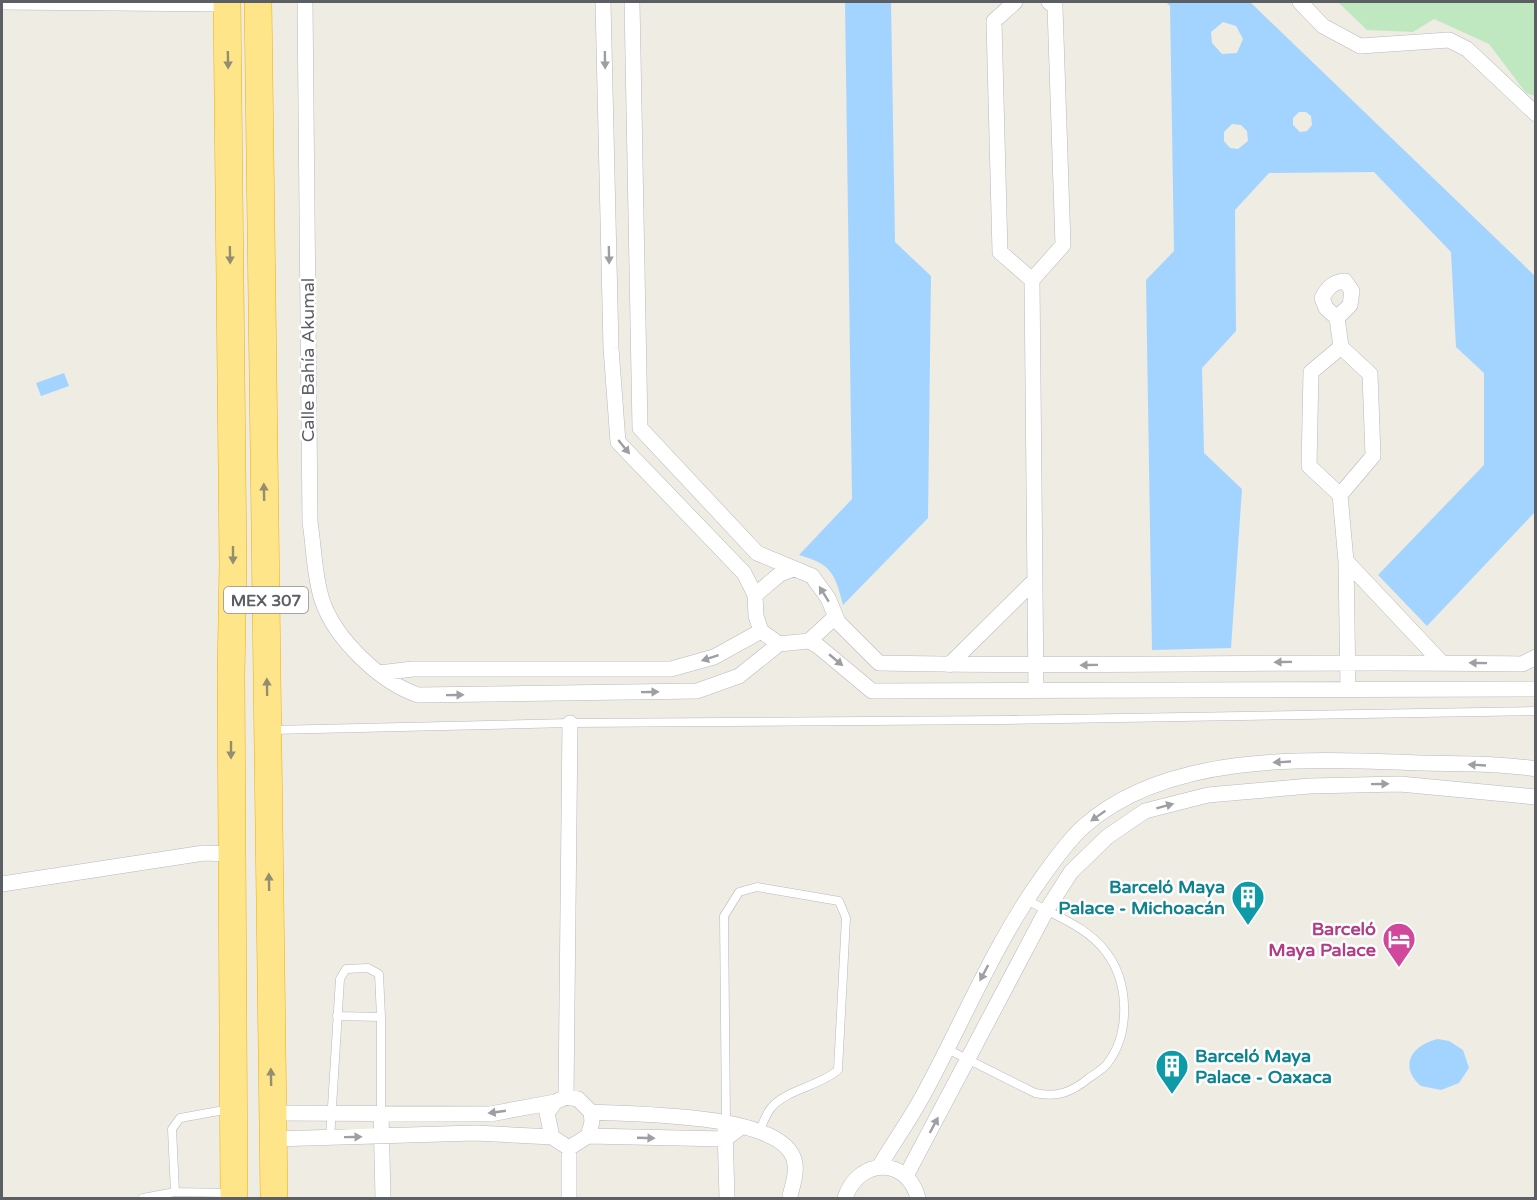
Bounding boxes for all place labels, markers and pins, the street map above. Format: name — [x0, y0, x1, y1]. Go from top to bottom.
place label: Barceló Maya Palace - Michoacán — [1058, 876, 1225, 919]
building icon: Barceló Maya Palace - Michoacán — [1230, 879, 1266, 926]
place label: Barceló Maya Palace — [1268, 918, 1376, 961]
hotel icon: Barceló Maya Palace — [1381, 921, 1417, 968]
place label: Barceló Maya Palace - Oaxaca — [1195, 1045, 1332, 1088]
building icon: Barceló Maya Palace - Oaxaca — [1154, 1048, 1190, 1095]

